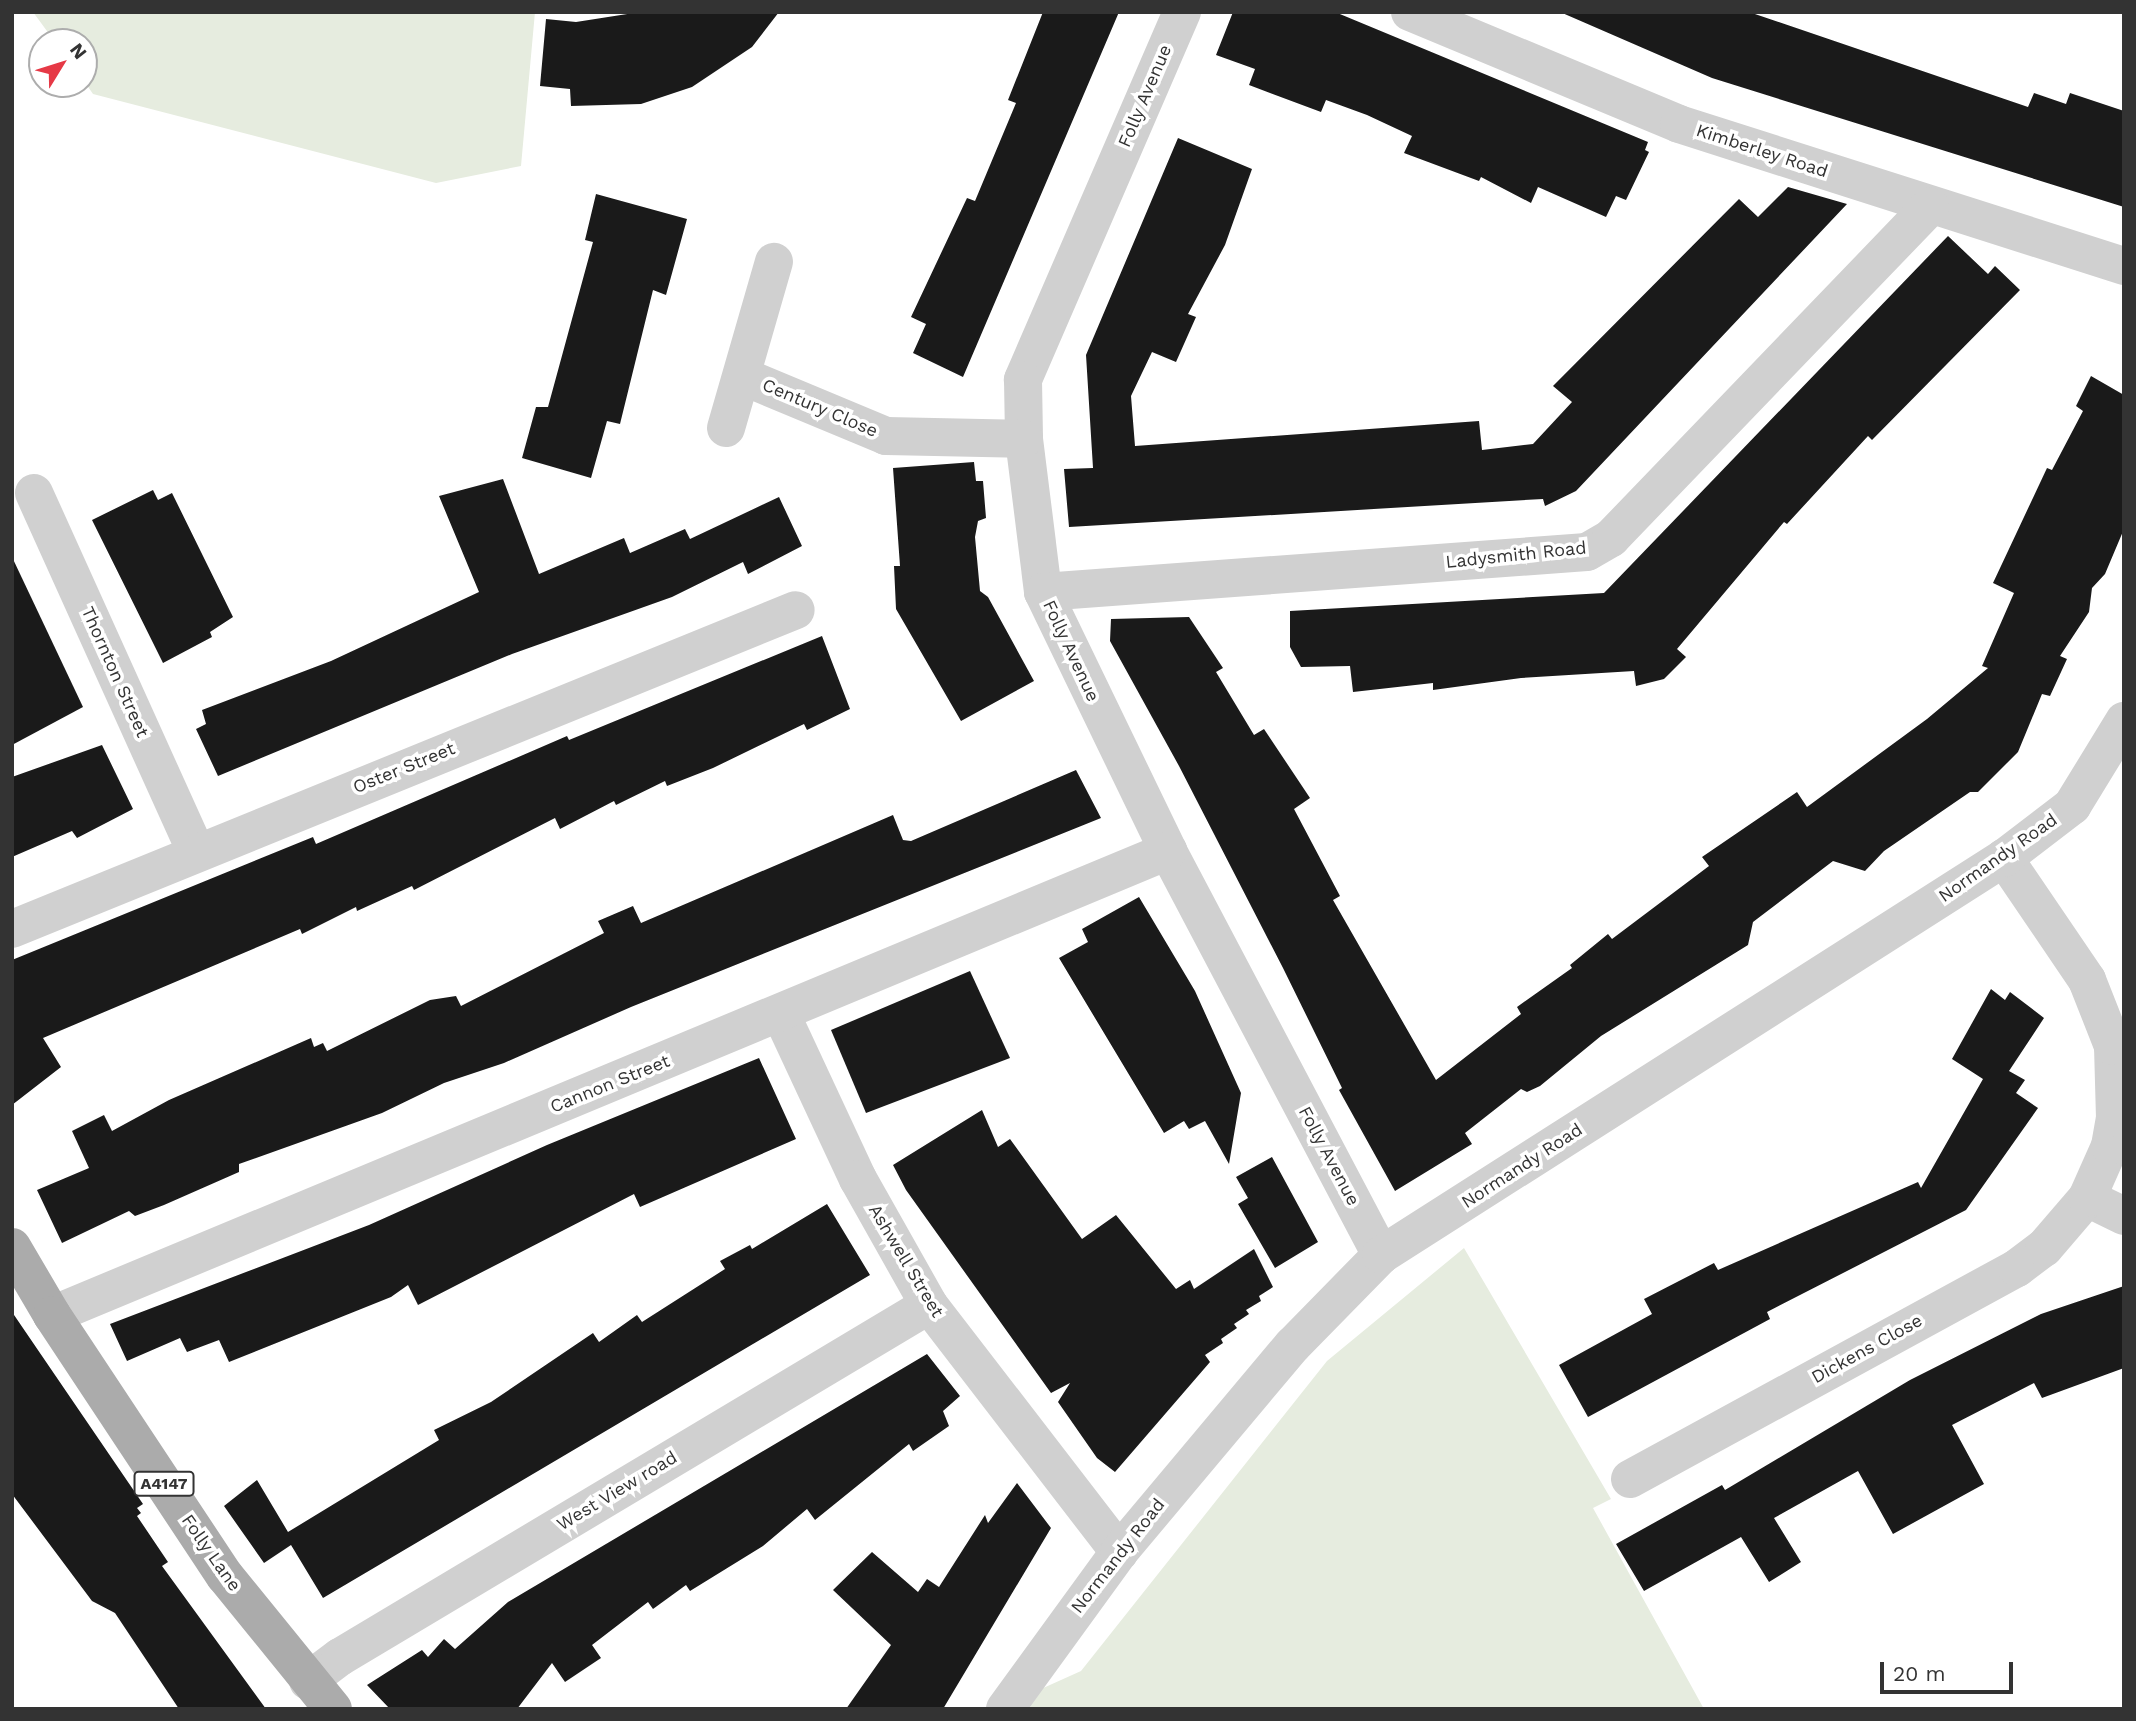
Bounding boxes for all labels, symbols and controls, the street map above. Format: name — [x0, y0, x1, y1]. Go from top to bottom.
north arrow — [28, 28, 98, 98]
text: N — [65, 38, 92, 64]
street label: Folly Avenue — [1113, 41, 1177, 151]
street label: Kimberley Road — [1693, 119, 1831, 183]
street label: Century Close — [759, 374, 881, 442]
street label: Ladysmith Road — [1445, 537, 1587, 573]
street label: Folly Avenue — [1038, 596, 1104, 706]
street label: Thornton Street — [77, 603, 153, 741]
street label: Oster Street — [350, 738, 458, 798]
street label: Normandy Road — [1934, 809, 2062, 907]
street label: Cannon Street — [547, 1050, 673, 1118]
street label: Folly Avenue — [1294, 1102, 1364, 1210]
street label: Normandy Road — [1457, 1119, 1587, 1213]
street label: Ashwell Street — [864, 1200, 948, 1322]
street label: Dickens Close — [1808, 1310, 1926, 1388]
street label: West View road — [553, 1446, 681, 1536]
road number: A4147 — [132, 1472, 196, 1496]
street label: Normandy Road — [1066, 1494, 1170, 1618]
street label: Folly Lane — [177, 1510, 245, 1596]
scale bar — [1884, 1648, 2017, 1692]
text: 20 m — [1893, 1661, 1945, 1686]

